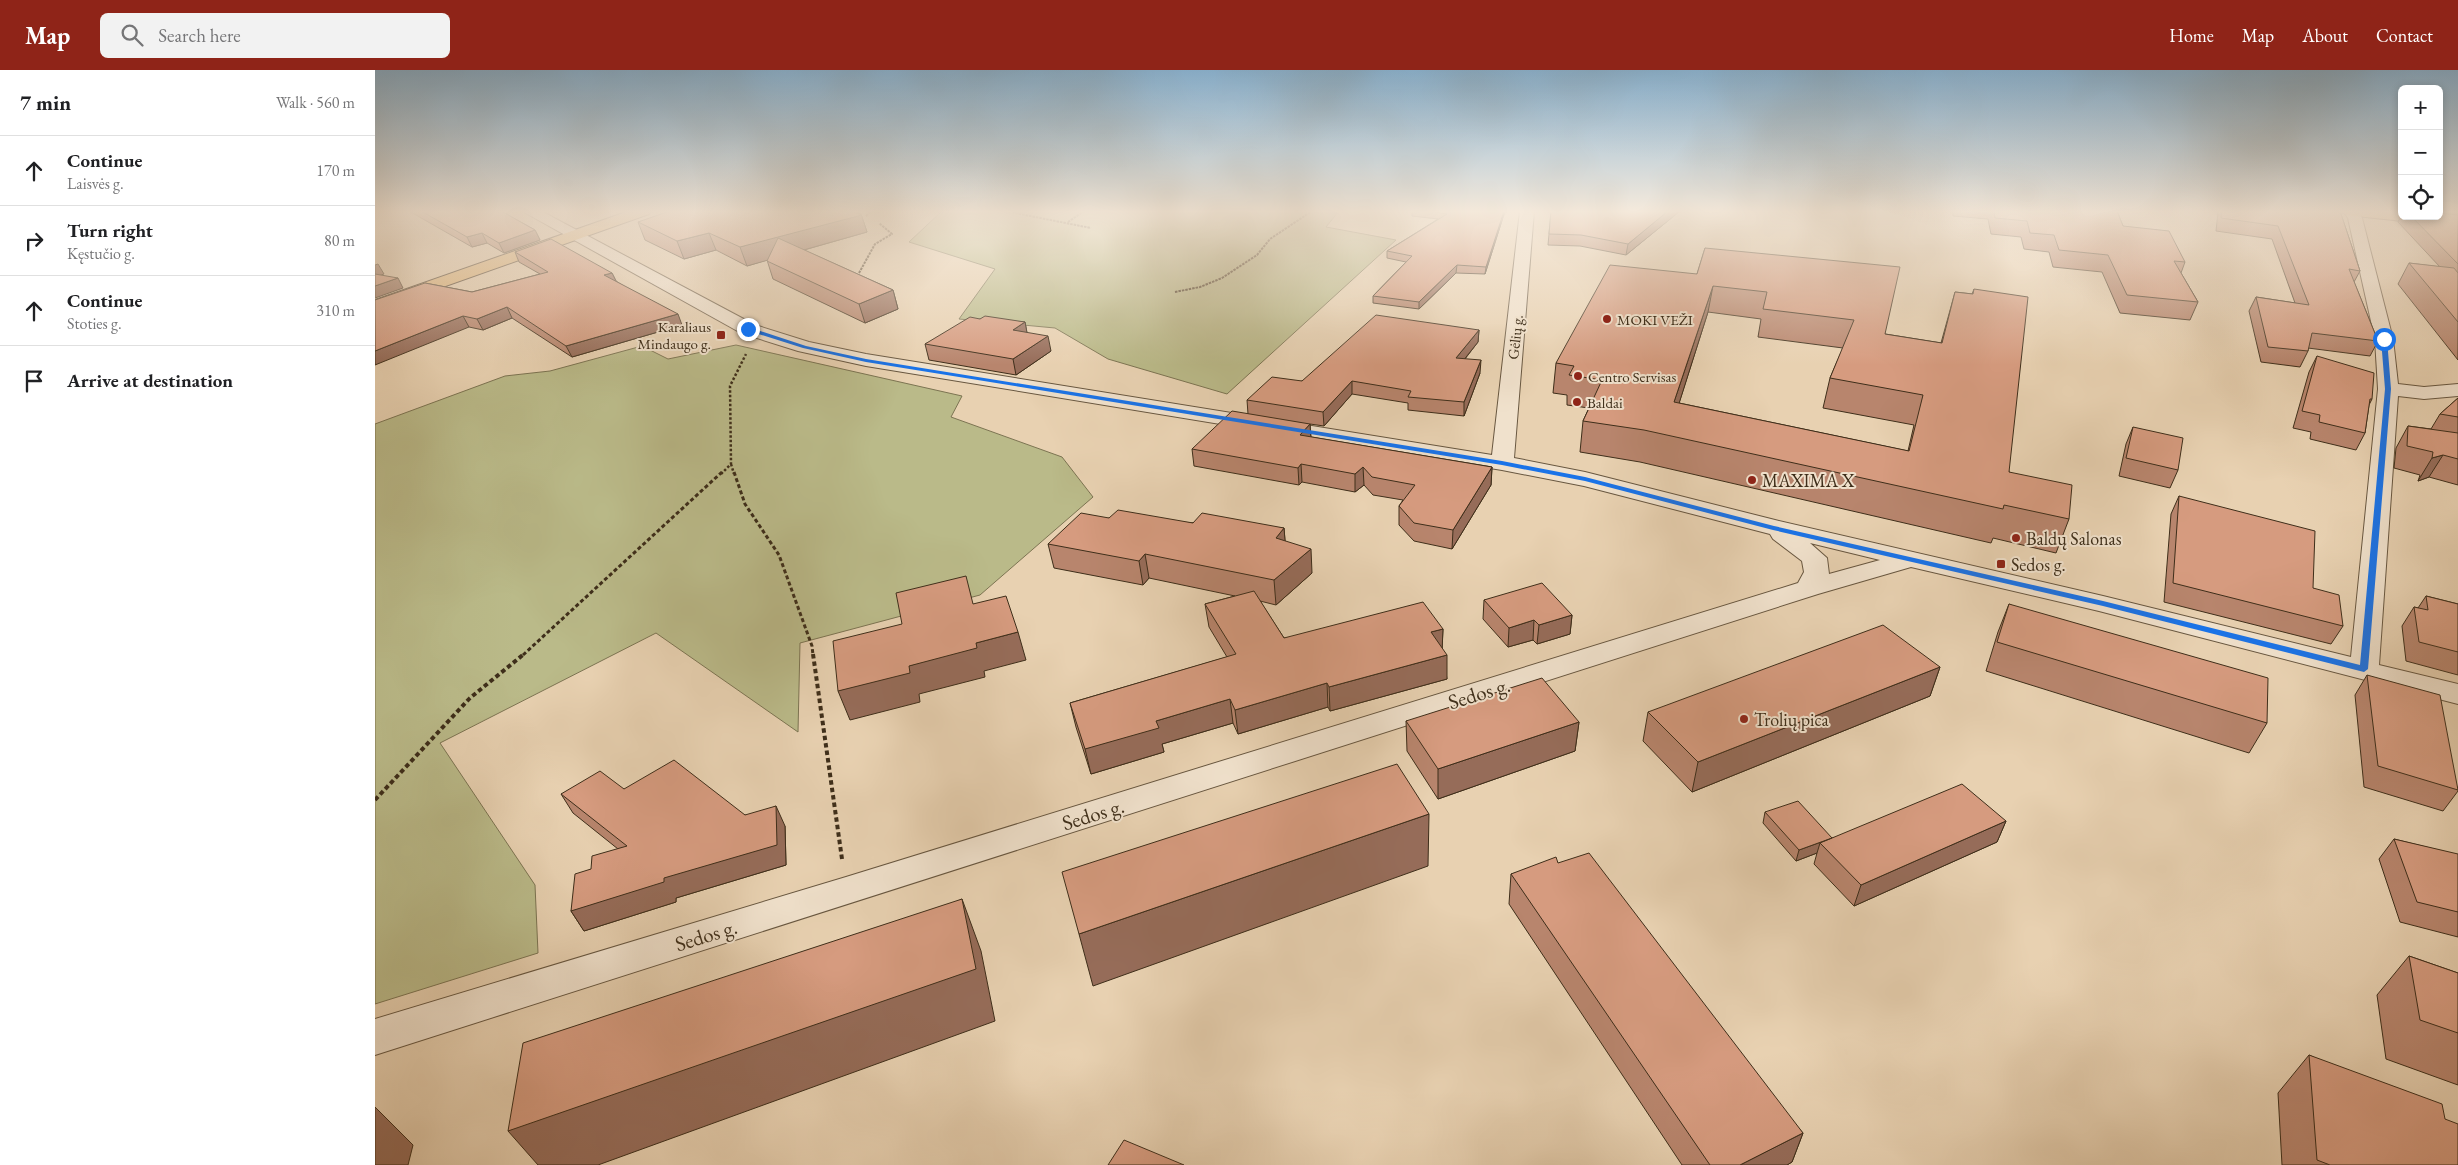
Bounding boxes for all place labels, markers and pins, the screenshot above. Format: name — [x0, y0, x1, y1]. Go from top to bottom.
place label: MOKI VEŽI — [1617, 310, 1693, 329]
marker: MOKI VEŽI — [1601, 313, 1613, 325]
place label: Karaliaus Mindaugo g. — [637, 317, 711, 353]
marker: Karaliaus Mindaugo g. — [715, 329, 727, 341]
place label: Centro Servisas — [1588, 367, 1676, 386]
marker: Centro Servisas — [1572, 370, 1584, 382]
place label: Baldai — [1587, 393, 1623, 412]
marker: Baldai — [1571, 396, 1583, 408]
place label: MAXIMA X — [1762, 469, 1855, 492]
marker: MAXIMA X — [1746, 474, 1758, 486]
place label: Baldų Salonas — [2026, 527, 2122, 550]
marker: Baldų Salonas — [2010, 532, 2022, 544]
place label: Sedos g. — [2011, 553, 2066, 576]
marker: Sedos g. — [1995, 558, 2007, 570]
place label: Trolių pica — [1754, 708, 1830, 731]
marker: Trolių pica — [1738, 713, 1750, 725]

